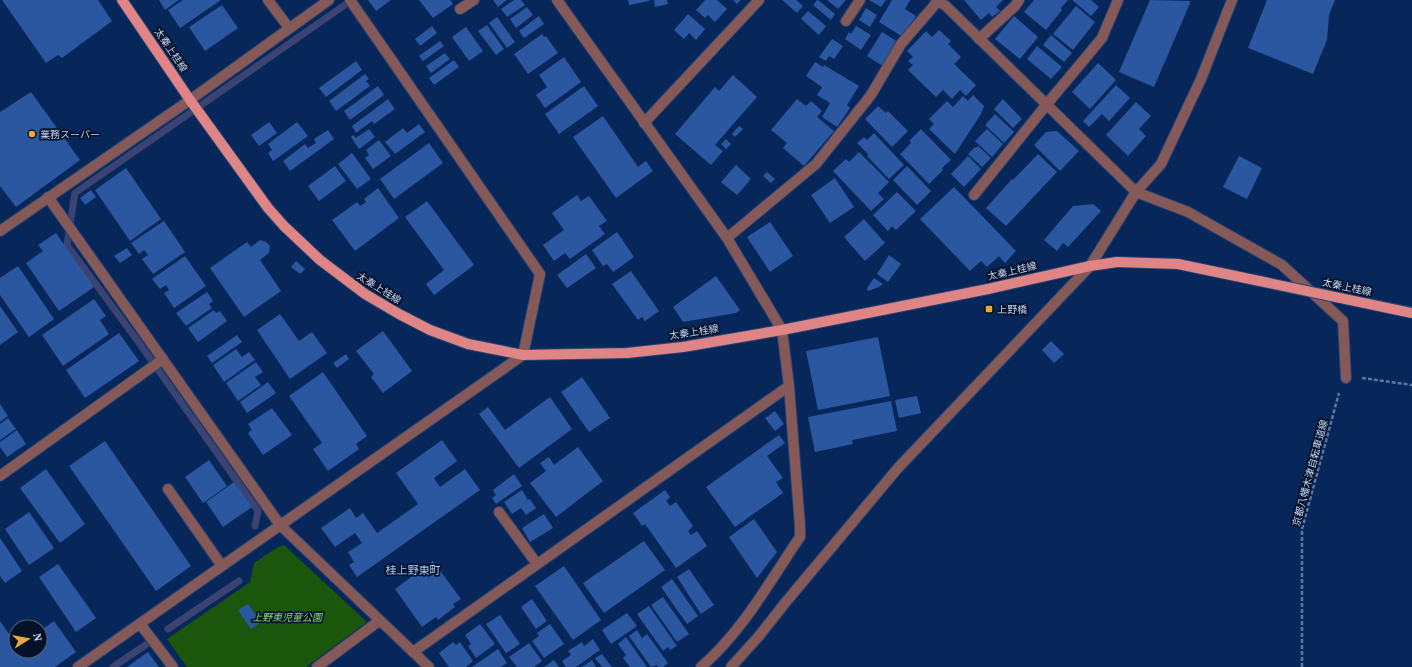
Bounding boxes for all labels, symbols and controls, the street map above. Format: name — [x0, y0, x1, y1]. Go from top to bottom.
street label: 太秦上桂線 — [152, 26, 190, 74]
place label: 業務スーパー — [40, 128, 100, 141]
marker: 業務スーパー — [27, 129, 37, 139]
street label: 太秦上桂線 — [986, 259, 1038, 283]
street label: 太秦上桂線 — [354, 269, 404, 307]
street label: 太秦上桂線 — [1321, 275, 1373, 299]
place label: 上野橋 — [997, 303, 1027, 316]
marker: 上野橋 — [984, 304, 994, 314]
street label: 太秦上桂線 — [668, 322, 720, 342]
street label: 京都八幡木津自転車道線 — [1289, 418, 1331, 528]
district label: 桂上野東町 — [386, 563, 441, 578]
park label: 上野東児童公園 — [252, 611, 324, 624]
north arrow — [8, 619, 48, 659]
text: N — [29, 632, 45, 643]

